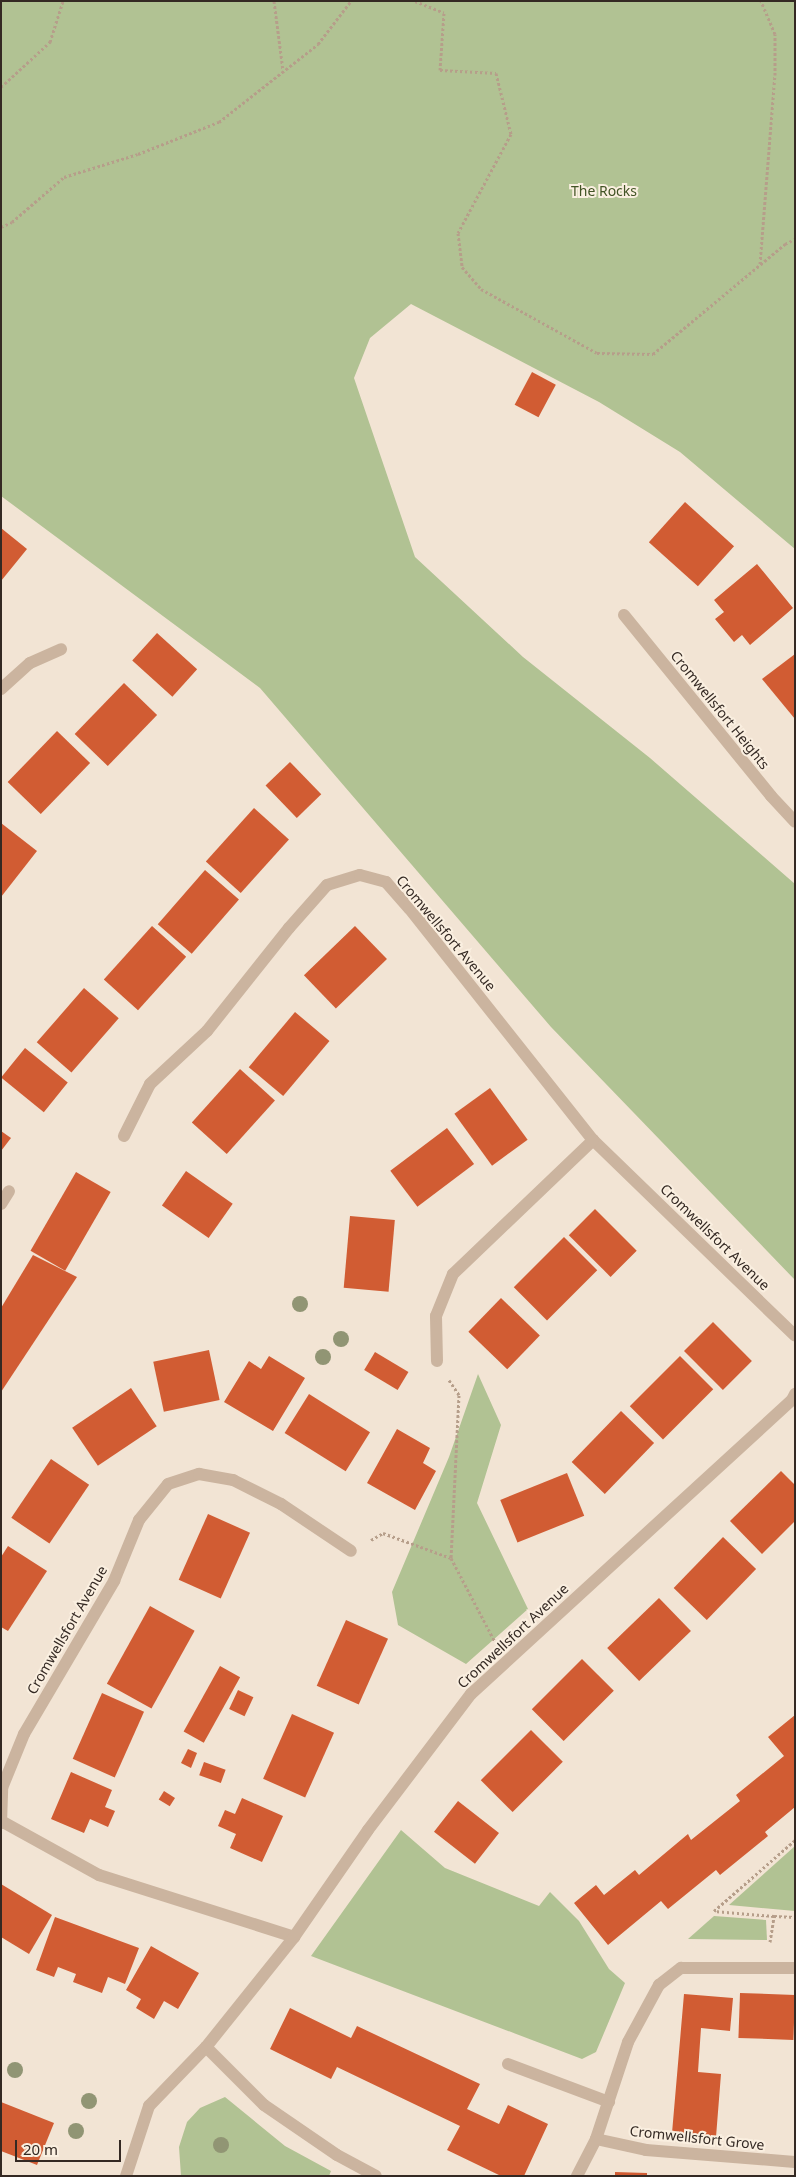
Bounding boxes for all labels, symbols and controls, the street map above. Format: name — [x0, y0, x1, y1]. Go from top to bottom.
park label: The Rocks — [571, 183, 637, 199]
street label: Cromwellsfort Heights — [667, 647, 773, 773]
street label: Cromwellsfort Avenue — [393, 872, 499, 994]
street label: Cromwellsfort Avenue — [657, 1180, 773, 1294]
street label: Cromwellsfort Avenue — [23, 1563, 111, 1697]
street label: Cromwellsfort Avenue — [454, 1580, 572, 1692]
street label: Cromwellsfort Grove — [629, 2123, 765, 2153]
scale bar — [18, 2130, 124, 2162]
text: 20 m — [23, 2139, 58, 2159]

